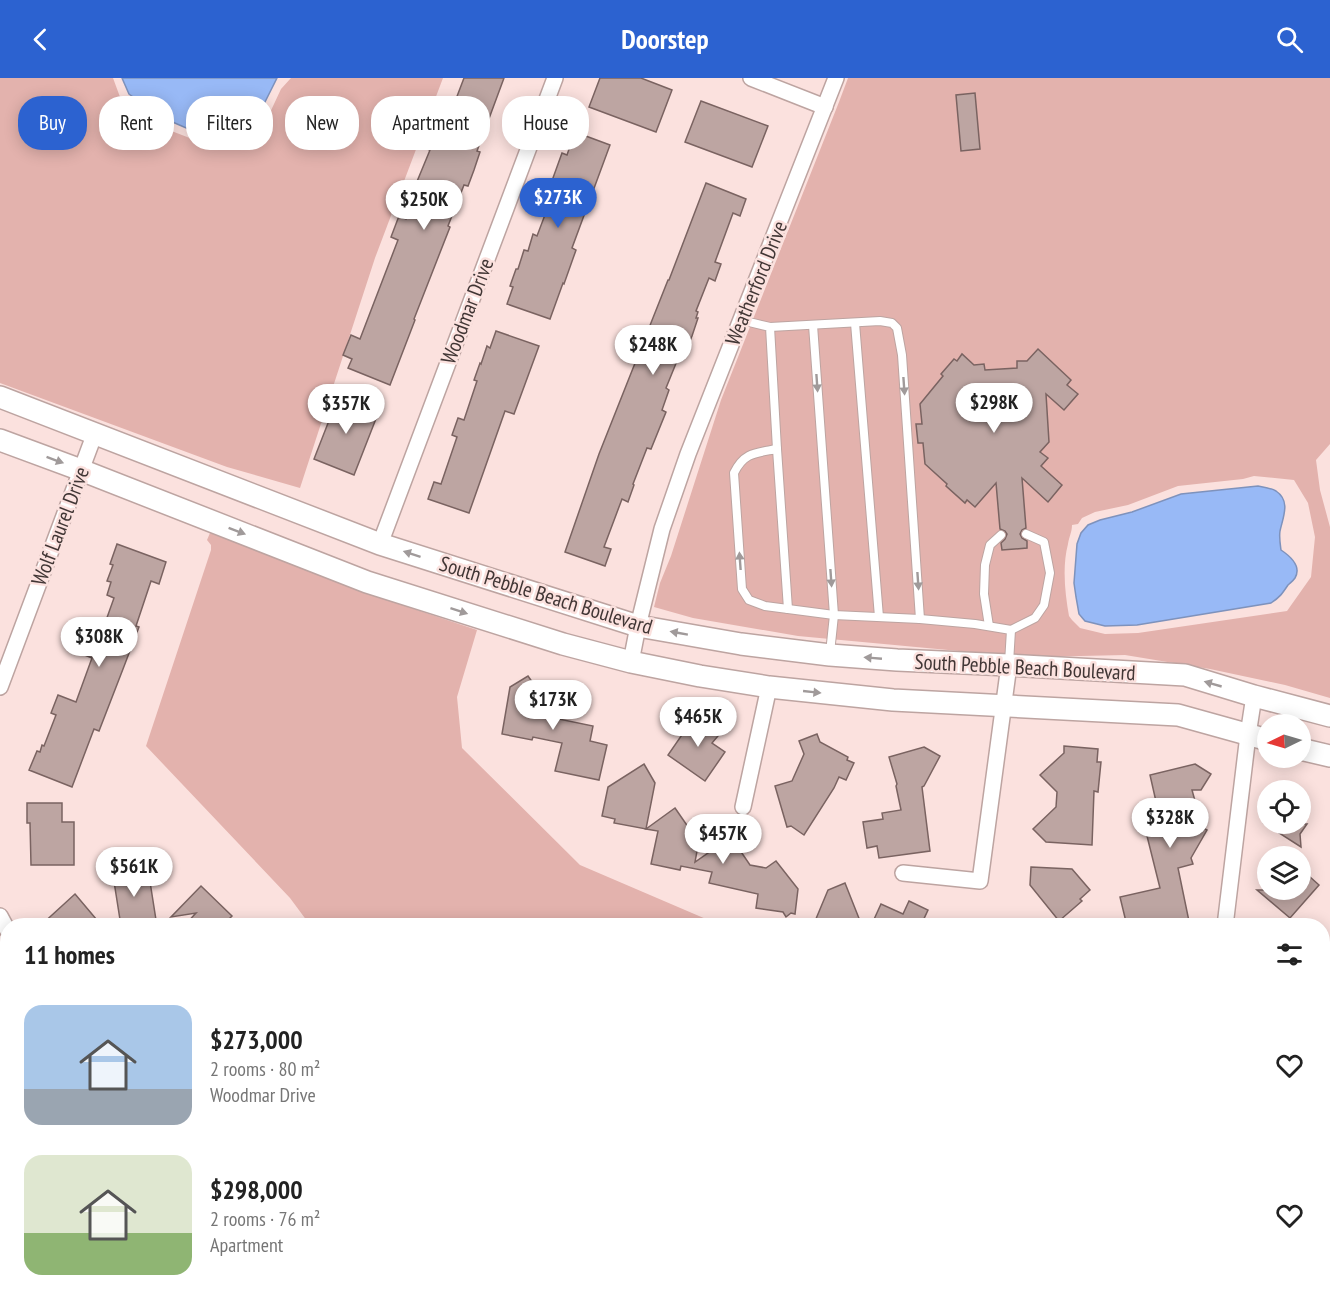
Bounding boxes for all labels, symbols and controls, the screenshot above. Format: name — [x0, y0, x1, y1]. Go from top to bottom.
text: Doorstep — [621, 22, 709, 56]
icon: back — [24, 23, 57, 56]
icon: search — [1273, 23, 1306, 56]
chip: Buy — [18, 96, 87, 150]
chip: Rent — [99, 96, 174, 150]
chip: Filters — [186, 96, 273, 150]
chip: New — [285, 96, 359, 150]
chip: Apartment — [371, 96, 490, 150]
chip: House — [502, 96, 589, 150]
pin: $273K — [516, 178, 600, 229]
pin: $250K — [382, 180, 466, 231]
text: $273K — [534, 184, 582, 210]
text: $250K — [400, 186, 448, 212]
street label: Weatherford Drive — [719, 217, 793, 349]
street label: Woodmar Drive — [435, 254, 499, 368]
pin: $248K — [611, 325, 695, 376]
text: $248K — [629, 331, 677, 357]
one-way arrow — [812, 374, 822, 393]
one-way arrow — [899, 377, 909, 396]
pin: $298K — [952, 383, 1036, 434]
pin: $357K — [304, 384, 388, 435]
text: $298K — [970, 389, 1018, 415]
text: $357K — [322, 390, 370, 416]
one-way arrow — [46, 456, 64, 465]
street label: Wolf Laurel Drive — [25, 463, 95, 589]
one-way arrow — [228, 526, 246, 536]
one-way arrow — [403, 549, 421, 558]
street label: South Pebble Beach Boulevard — [436, 550, 656, 640]
one-way arrow — [735, 552, 745, 571]
one-way arrow — [826, 568, 836, 587]
one-way arrow — [913, 572, 923, 591]
one-way arrow — [450, 607, 468, 616]
pin: $308K — [57, 617, 141, 668]
text: $308K — [75, 623, 123, 649]
one-way arrow — [670, 628, 689, 637]
street label: South Pebble Beach Boulevard — [914, 648, 1136, 686]
one-way arrow — [863, 654, 882, 663]
one-way arrow — [1204, 679, 1222, 688]
pin: $173K — [511, 680, 595, 731]
text: $173K — [529, 686, 577, 712]
one-way arrow — [803, 687, 822, 696]
pin: $465K — [656, 697, 740, 748]
text: $465K — [674, 703, 722, 729]
north arrow — [1257, 714, 1311, 768]
map controls — [1257, 714, 1311, 900]
button: locate — [1257, 780, 1311, 834]
pin: $328K — [1128, 798, 1212, 849]
text: $328K — [1146, 804, 1194, 830]
pin: $457K — [681, 814, 765, 865]
text: $457K — [699, 820, 747, 846]
button: layers — [1257, 846, 1311, 900]
pin: $561K — [92, 847, 176, 898]
text: $561K — [110, 853, 158, 879]
text: 11 homes — [24, 938, 115, 971]
icon: filters — [1273, 938, 1306, 971]
text: $273,000 — [210, 1023, 303, 1056]
icon: home — [72, 1029, 144, 1101]
icon: heart — [1273, 1049, 1306, 1082]
text: 2 rooms · 80 m² — [210, 1056, 320, 1082]
text: Woodmar Drive — [210, 1082, 316, 1108]
text: $298,000 — [210, 1173, 303, 1206]
icon: home — [72, 1179, 144, 1251]
icon: heart — [1273, 1199, 1306, 1232]
text: 2 rooms · 76 m² — [210, 1206, 320, 1232]
text: Apartment — [210, 1232, 283, 1258]

